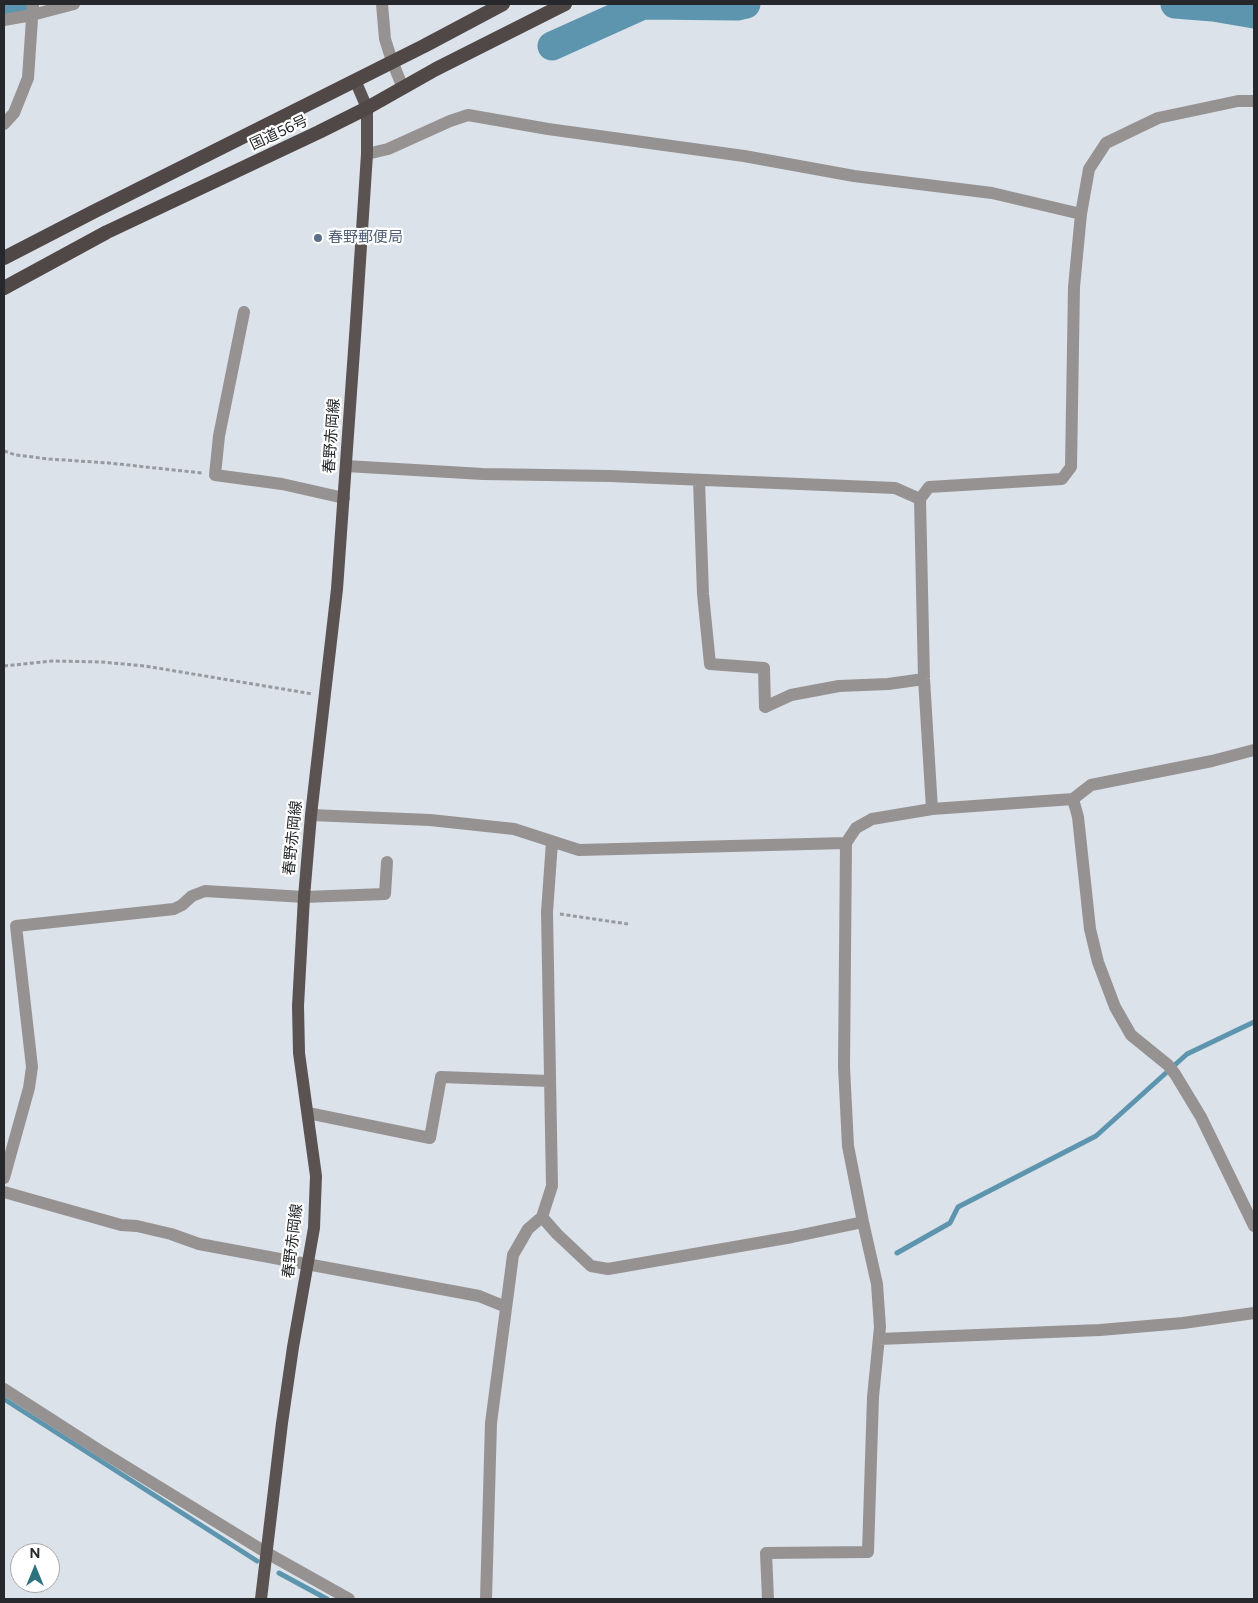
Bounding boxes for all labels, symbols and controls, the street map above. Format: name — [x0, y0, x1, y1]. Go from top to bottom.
street label: 国道56号 — [247, 112, 311, 154]
place label: 春野郵便局 — [328, 229, 403, 247]
marker: 春野郵便局 — [312, 232, 324, 244]
street label: 春野赤岡線 — [320, 398, 344, 474]
street label: 春野赤岡線 — [280, 800, 306, 876]
street label: 春野赤岡線 — [279, 1203, 307, 1279]
north arrow — [10, 1543, 60, 1593]
text: N — [30, 1545, 40, 1562]

